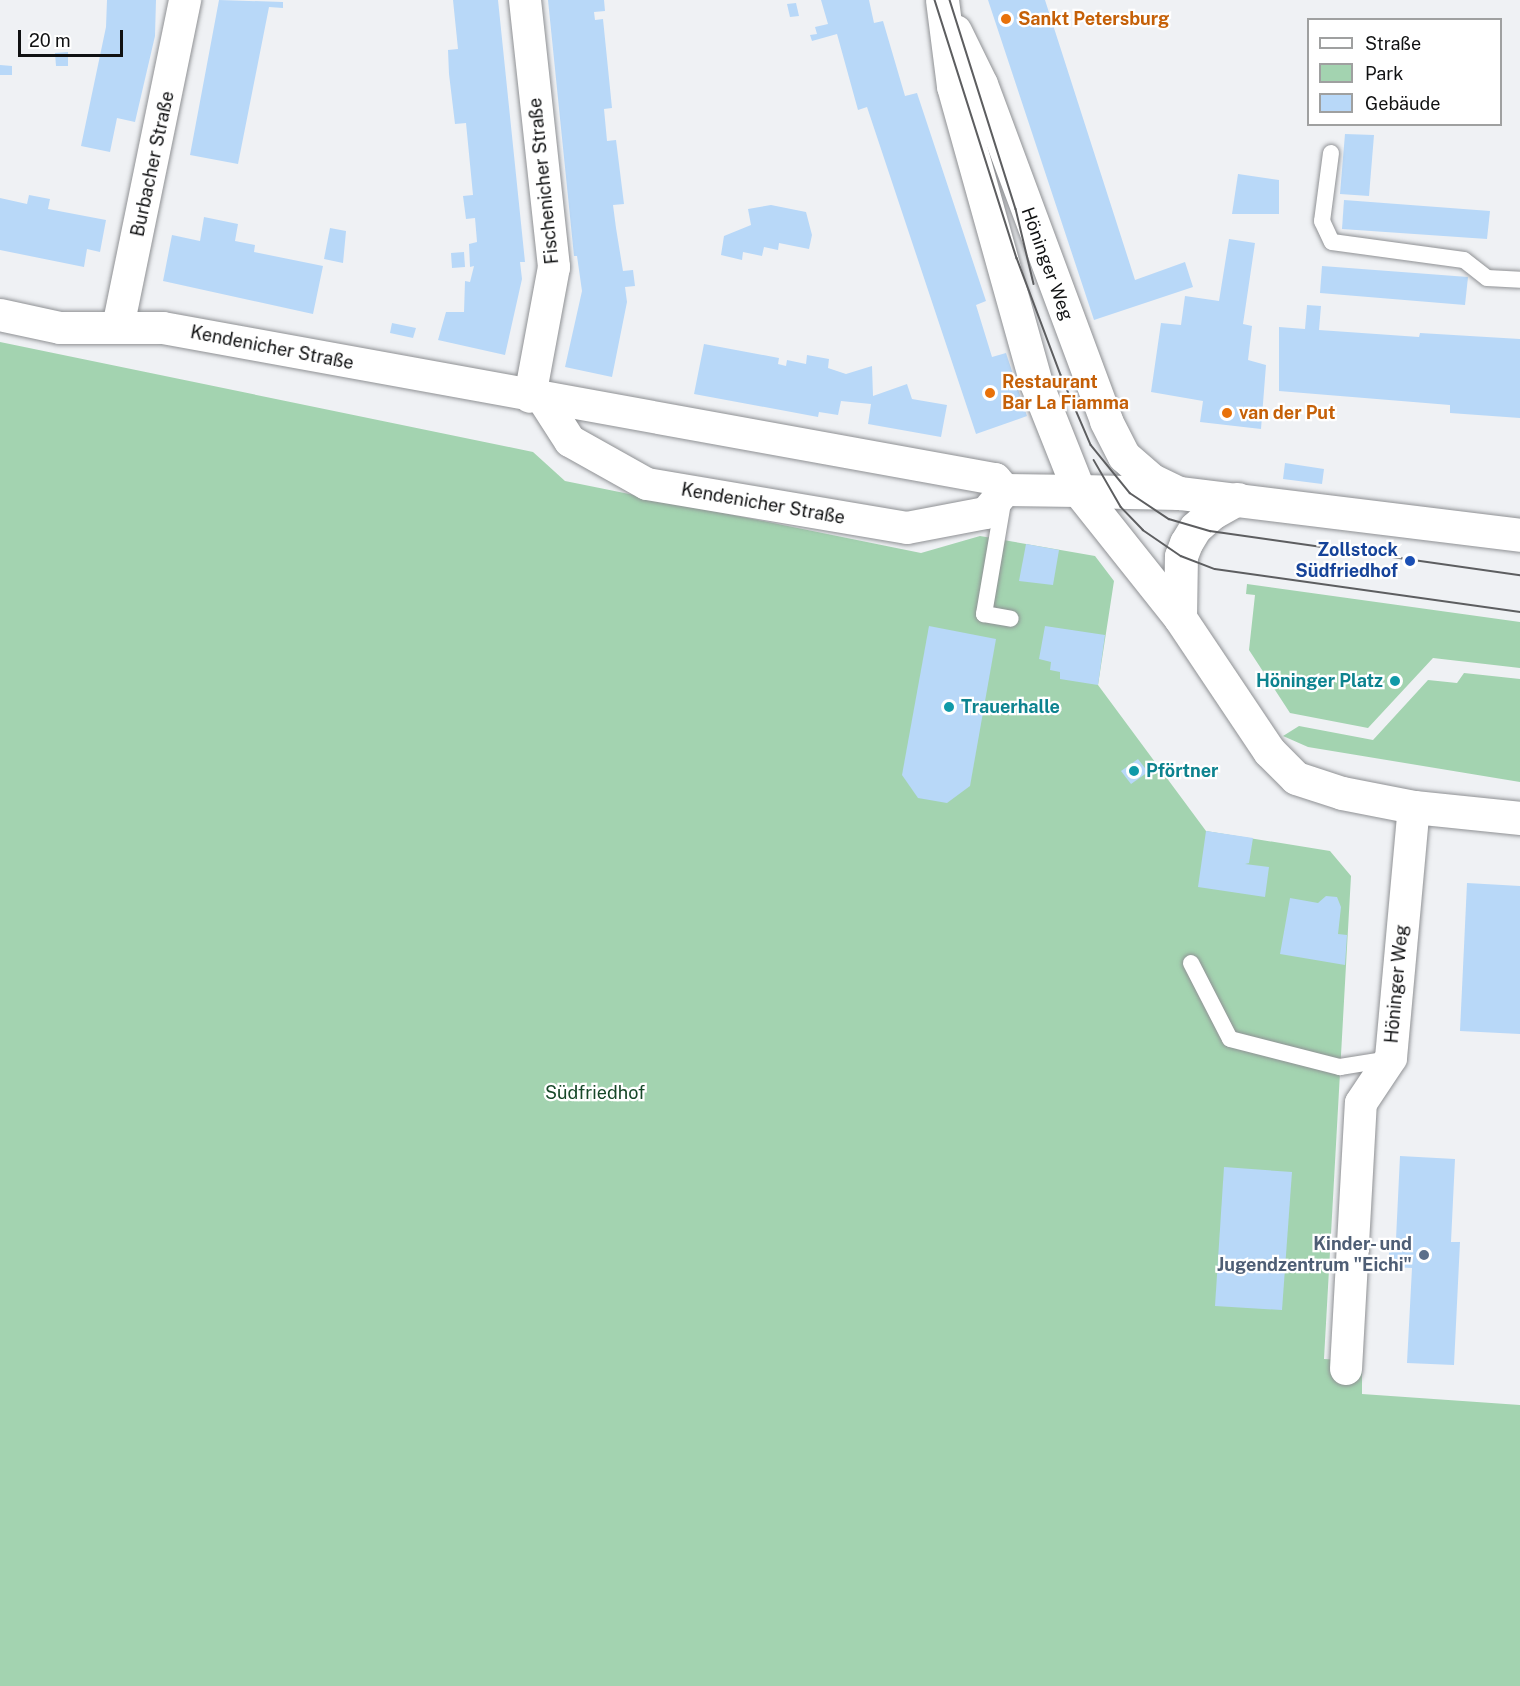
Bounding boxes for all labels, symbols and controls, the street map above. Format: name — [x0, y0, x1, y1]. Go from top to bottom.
place label: Sankt Petersburg — [1018, 8, 1169, 30]
marker: Sankt Petersburg — [999, 12, 1013, 26]
scale bar — [21, 18, 126, 56]
legend — [1307, 18, 1502, 126]
text: 20 m — [29, 30, 71, 51]
text: Straße — [1365, 33, 1421, 54]
text: Park — [1365, 63, 1403, 84]
street label: Burbacher Straße — [127, 89, 179, 239]
text: Gebäude — [1365, 93, 1440, 114]
street label: Fischenicher Straße — [525, 97, 563, 265]
street label: Höninger Weg — [1016, 204, 1078, 324]
street label: Kendenicher Straße — [188, 322, 356, 374]
place label: Restaurant Bar La Fiamma — [1002, 372, 1129, 415]
marker: Restaurant Bar La Fiamma — [983, 386, 997, 400]
place label: van der Put — [1239, 402, 1336, 424]
marker: van der Put — [1220, 406, 1234, 420]
street label: Kendenicher Straße — [679, 479, 847, 529]
place label: Zollstock Südfriedhof — [1295, 540, 1398, 582]
marker: Zollstock Südfriedhof — [1403, 554, 1417, 568]
place label: Höninger Platz — [1256, 670, 1383, 692]
marker: Höninger Platz — [1388, 674, 1402, 688]
place label: Trauerhalle — [961, 696, 1060, 718]
marker: Trauerhalle — [942, 700, 956, 714]
place label: Pförtner — [1146, 760, 1219, 782]
marker: Pförtner — [1127, 764, 1141, 778]
street label: Höninger Weg — [1381, 924, 1413, 1044]
park label: Südfriedhof — [545, 1082, 645, 1104]
place label: Kinder- und Jugendzentrum "Eichi" — [1217, 1234, 1412, 1276]
marker: Kinder- und Jugendzentrum "Eichi" — [1417, 1248, 1431, 1262]

